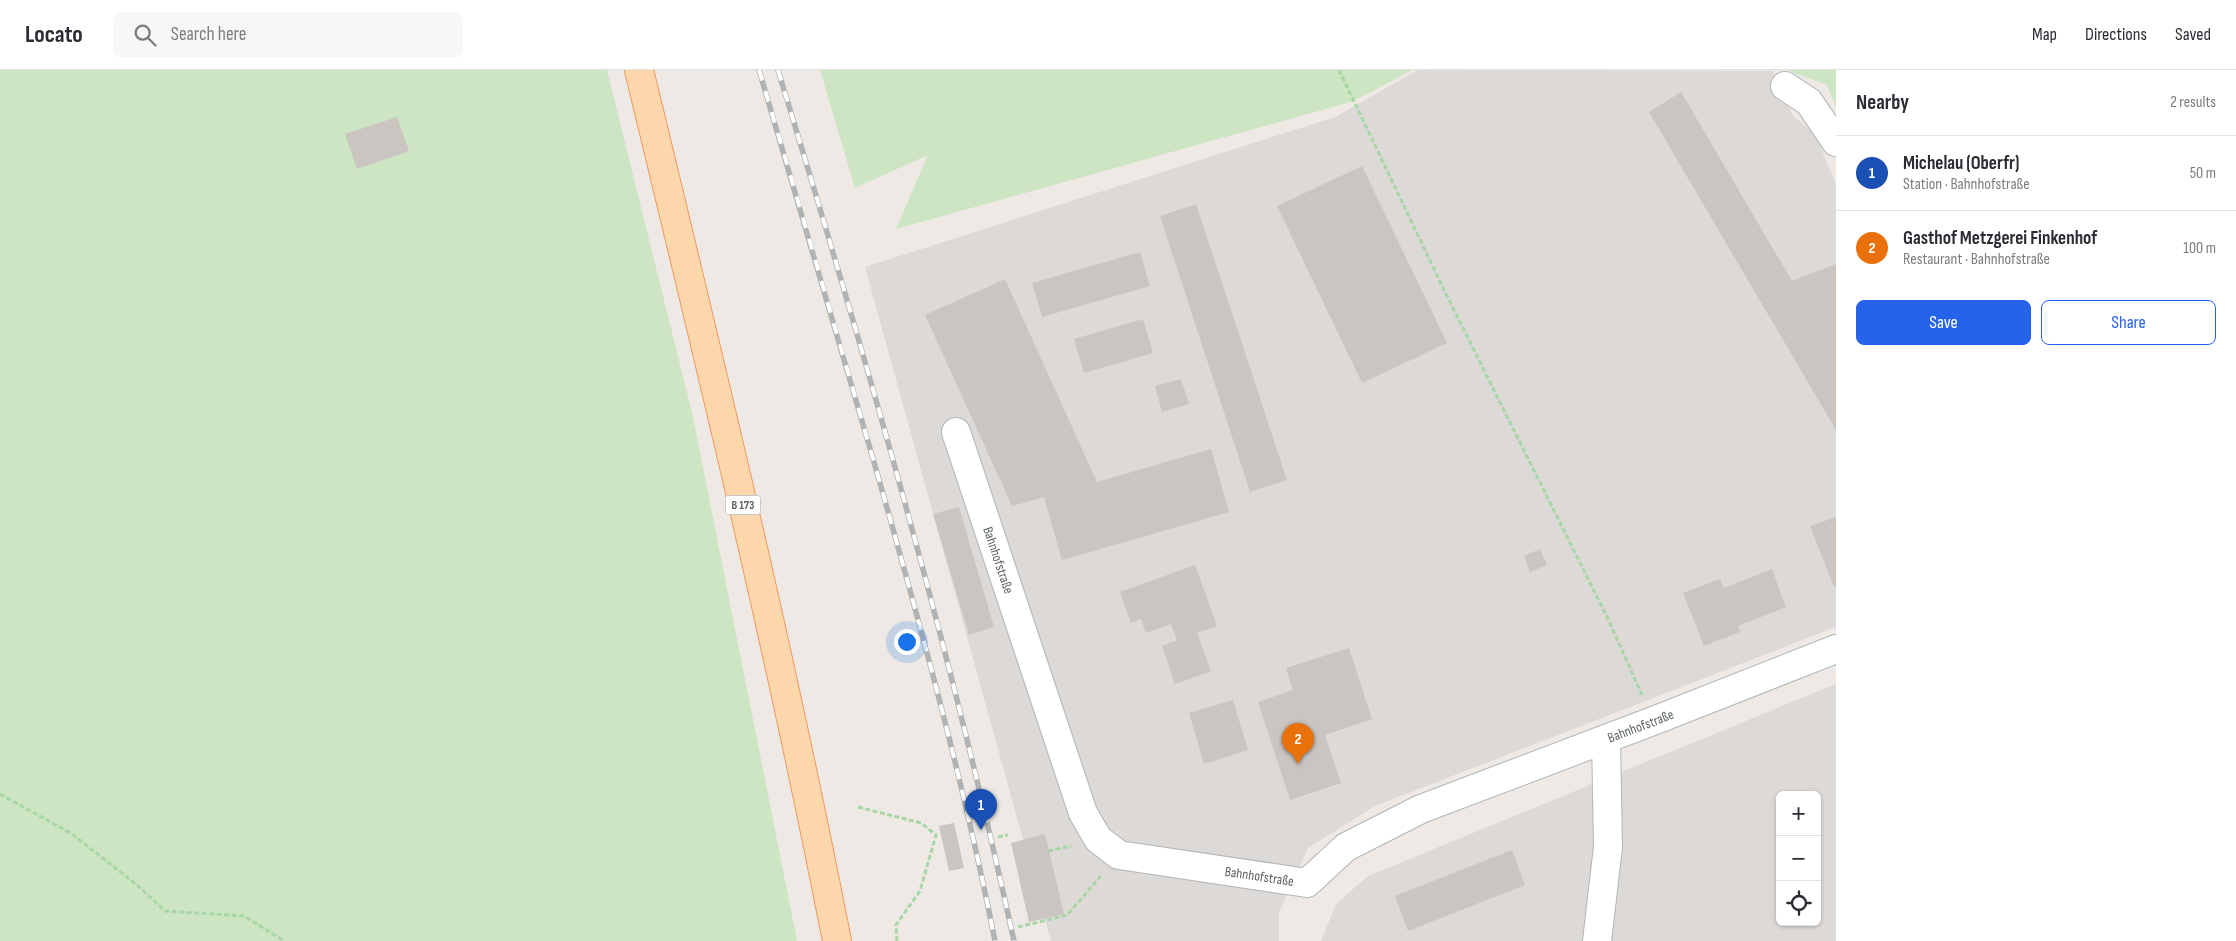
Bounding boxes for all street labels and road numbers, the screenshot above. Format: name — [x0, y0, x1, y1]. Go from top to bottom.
road number: B 173 — [726, 496, 760, 514]
street label: Bahnhofstraße — [979, 525, 1017, 596]
street label: Bahnhofstraße — [1605, 706, 1676, 746]
street label: Bahnhofstraße — [1224, 863, 1295, 890]

